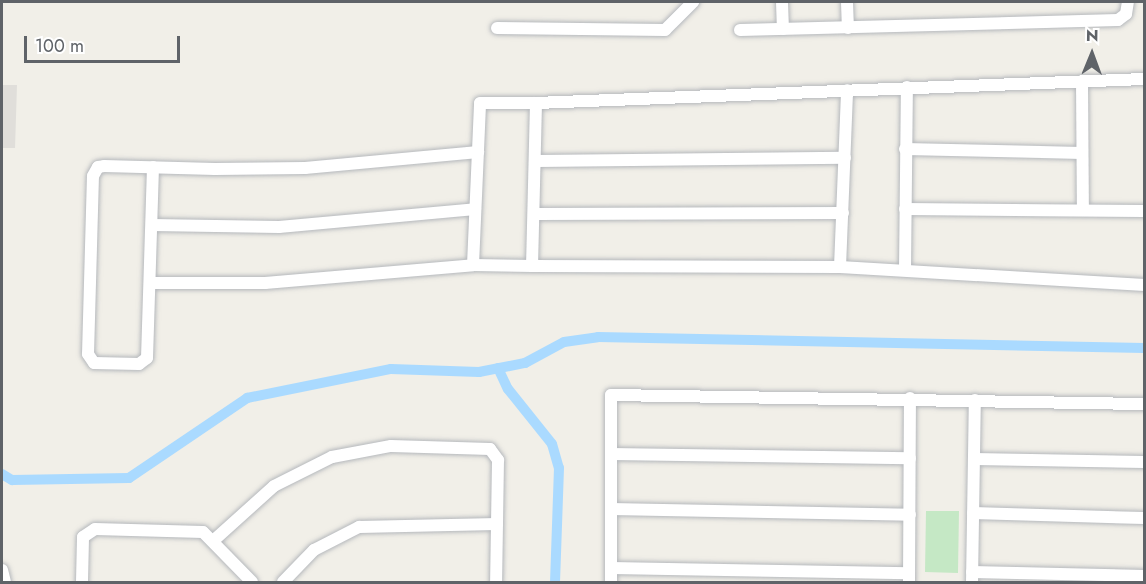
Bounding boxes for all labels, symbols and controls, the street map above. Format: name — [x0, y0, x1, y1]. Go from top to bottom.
scale bar — [27, 24, 183, 62]
north arrow — [1062, 24, 1122, 84]
text: N — [1086, 24, 1099, 47]
text: 100 m — [35, 33, 84, 59]

